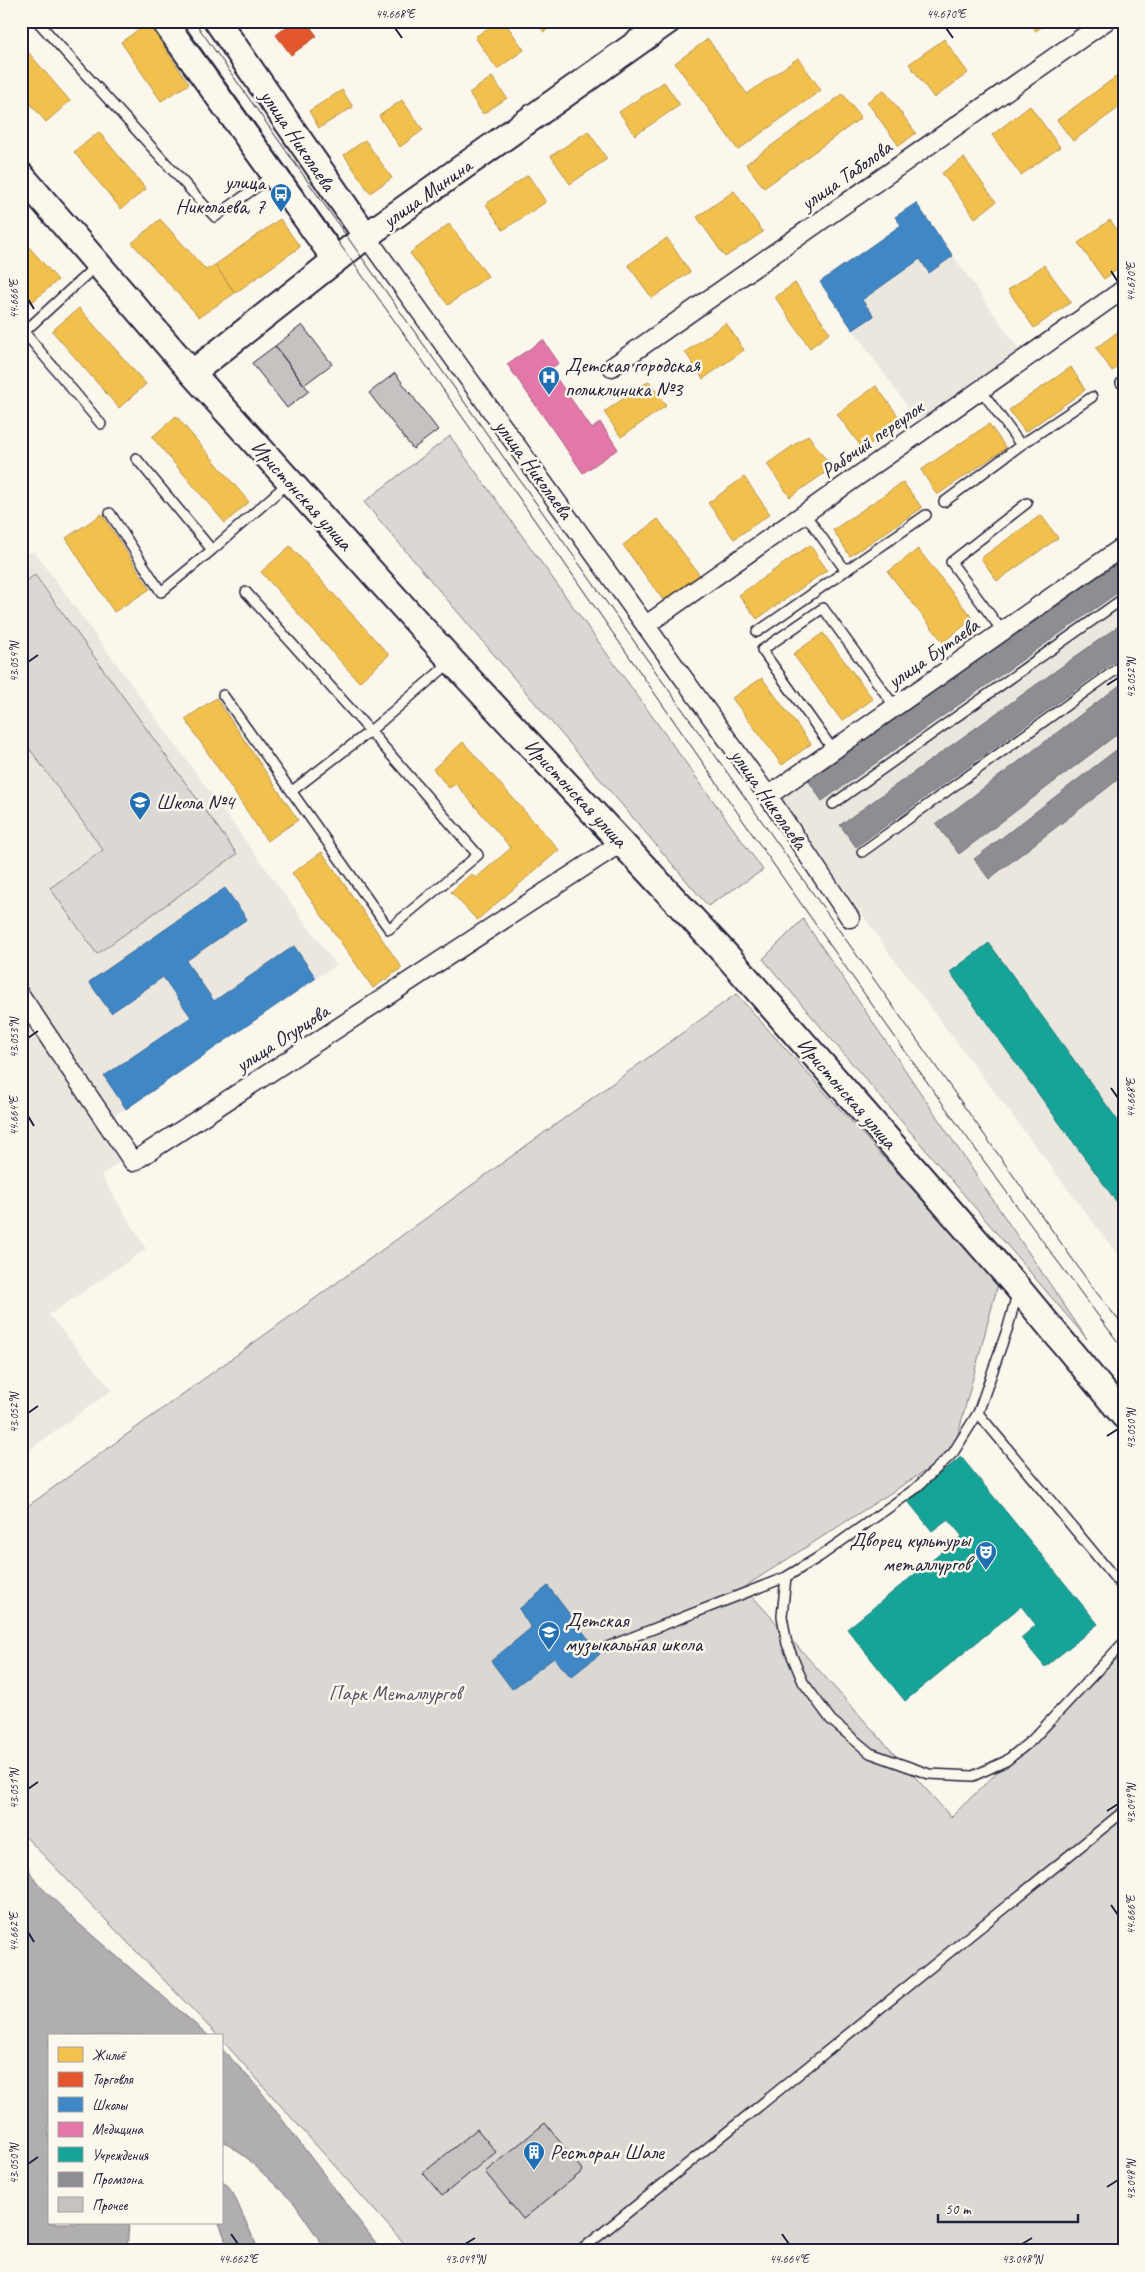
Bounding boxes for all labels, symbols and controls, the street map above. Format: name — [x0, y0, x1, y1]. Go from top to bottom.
text: 44.668°E — [375, 6, 416, 22]
text: 44.670°E — [926, 6, 967, 22]
street label: улица Николаева — [253, 83, 342, 197]
street label: улица Таболова — [794, 133, 898, 217]
street label: улица Минина — [376, 151, 479, 234]
place label: улица Николаева, 7 — [175, 169, 267, 219]
bus stop icon: улица Николаева, 7 — [269, 182, 293, 213]
text: 44.670°E — [1123, 261, 1139, 302]
text: 44.666°E — [6, 278, 22, 319]
place label: Детская городская поликлиника №3 — [565, 352, 701, 402]
hospital icon: Детская городская поликлиника №3 — [537, 365, 561, 396]
street label: Рабочий переулок — [816, 393, 930, 484]
street label: улица Николаева — [488, 412, 580, 525]
street label: Иристонская улица — [246, 434, 360, 557]
street label: улица Бутаева — [881, 611, 985, 695]
text: 43.054°N — [6, 640, 22, 682]
text: 43.052°N — [1123, 656, 1139, 698]
street label: Иристонская улица — [519, 733, 634, 854]
street label: улица Николаева — [724, 742, 814, 856]
place label: Школа №4 — [156, 789, 237, 815]
school or university icon: Школа №4 — [128, 790, 152, 821]
street label: улица Огурцова — [229, 997, 336, 1079]
text: 43.053°N — [6, 1016, 22, 1058]
street label: Иристонская улица — [791, 1032, 904, 1156]
text: 44.668°E — [1123, 1077, 1139, 1118]
text: 44.664°E — [6, 1095, 22, 1136]
text: 43.052°N — [6, 1391, 22, 1433]
text: 43.050°N — [1123, 1407, 1139, 1449]
place label: Дворец культуры металлургов — [850, 1527, 975, 1577]
theatre icon: Дворец культуры металлургов — [974, 1540, 998, 1571]
place label: Детская музыкальная школа — [565, 1607, 704, 1657]
school or university icon: Детская музыкальная школа — [537, 1620, 561, 1651]
park label: Парк Металлургов — [329, 1680, 465, 1706]
text: 43.051°N — [6, 1767, 22, 1809]
text: 43.049°N — [1123, 1782, 1139, 1824]
text: 44.666°E — [1123, 1894, 1139, 1935]
text: 44.662°E — [6, 1911, 22, 1952]
legend — [48, 2034, 222, 2224]
text: Жильё — [92, 2046, 127, 2065]
text: Торговля — [92, 2070, 135, 2089]
text: Школы — [92, 2096, 128, 2115]
text: Медицина — [92, 2120, 145, 2139]
place label: Ресторан Шале — [550, 2139, 665, 2165]
building icon: Ресторан Шале — [522, 2140, 546, 2171]
text: 43.050°N — [6, 2142, 22, 2184]
text: Учреждения — [92, 2146, 149, 2165]
text: 43.048°N — [1123, 2158, 1139, 2200]
text: Промзона — [92, 2170, 144, 2189]
scale bar — [938, 2192, 1078, 2224]
text: Прочее — [92, 2196, 128, 2215]
text: 50 m — [945, 2200, 972, 2219]
text: 44.662°E — [218, 2251, 259, 2267]
text: 43.049°N — [445, 2251, 487, 2267]
text: 44.664°E — [769, 2251, 810, 2267]
text: 43.048°N — [1002, 2251, 1044, 2267]

